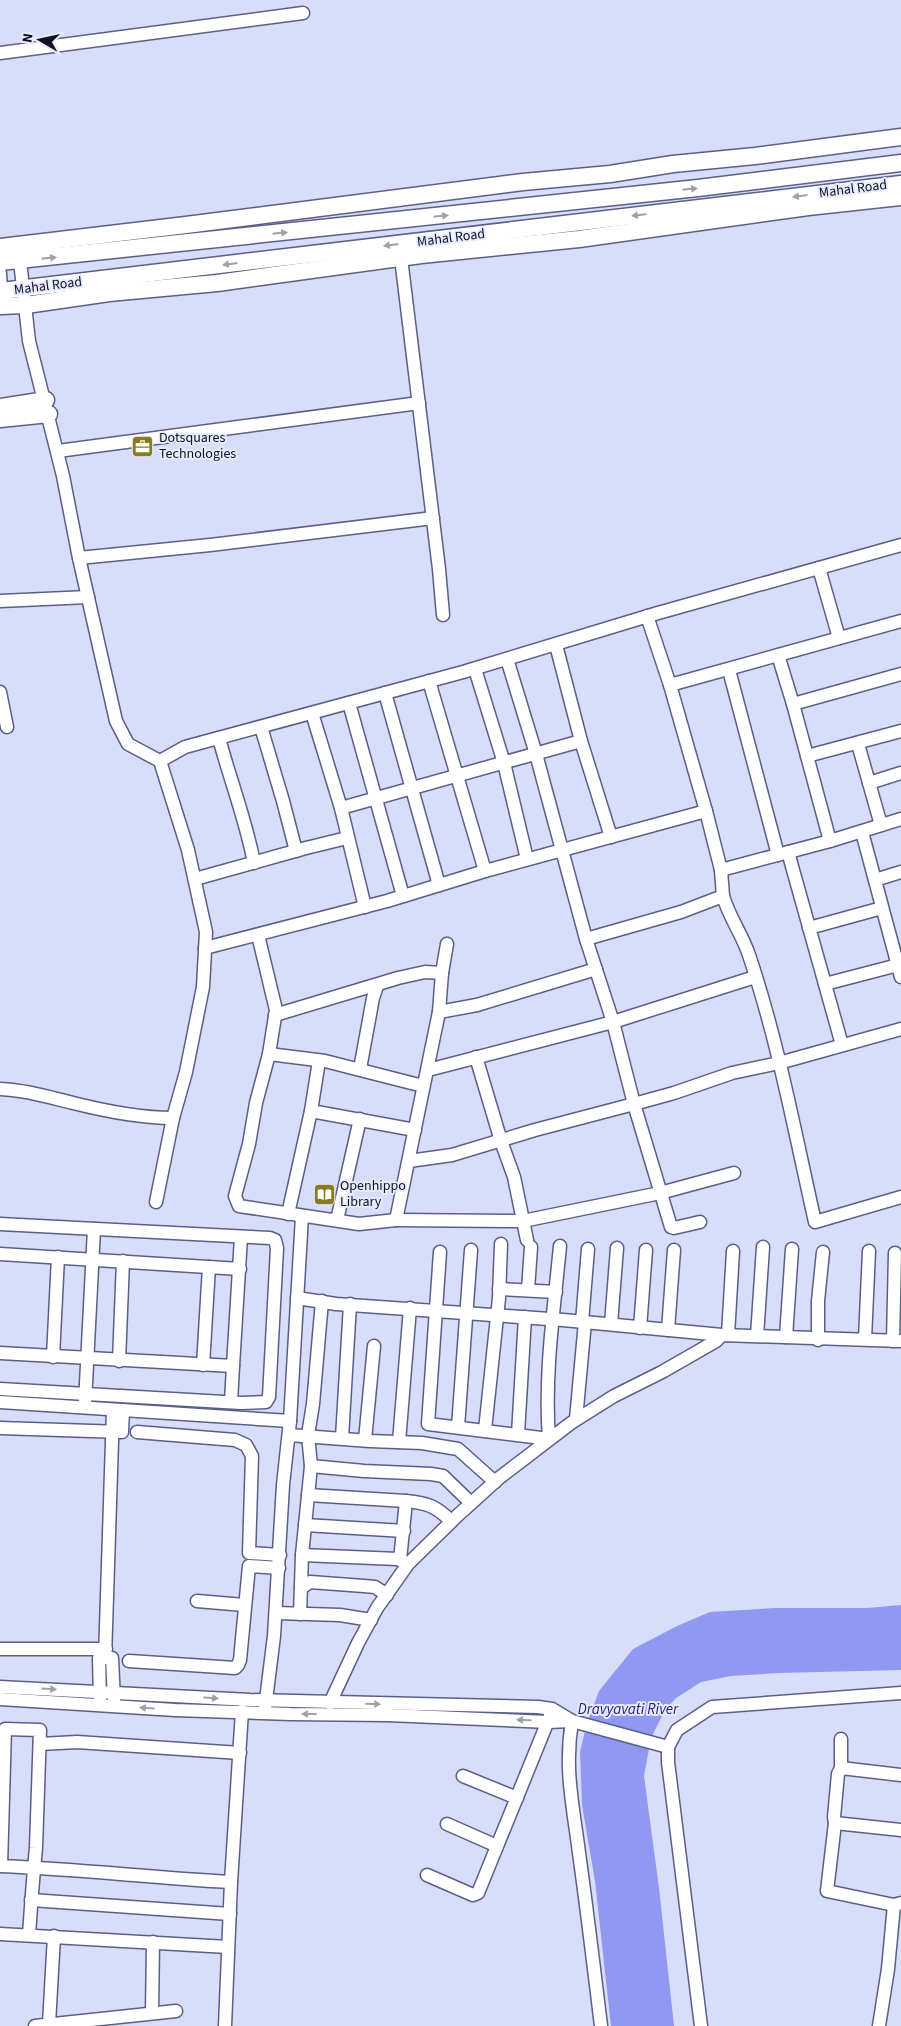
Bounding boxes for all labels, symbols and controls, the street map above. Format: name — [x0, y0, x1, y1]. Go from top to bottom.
north arrow — [15, 15, 65, 65]
text: N — [18, 32, 39, 44]
street label: Mahal Road — [818, 175, 888, 203]
one-way arrow — [682, 185, 698, 193]
one-way arrow — [792, 192, 808, 200]
one-way arrow — [631, 211, 647, 219]
one-way arrow — [434, 212, 450, 220]
street label: Mahal Road — [416, 224, 486, 252]
one-way arrow — [272, 229, 288, 237]
one-way arrow — [383, 241, 399, 249]
one-way arrow — [41, 254, 57, 262]
one-way arrow — [221, 260, 237, 268]
street label: Mahal Road — [13, 272, 83, 300]
place label: Dotsquares Technologies — [159, 428, 236, 464]
office icon: Dotsquares Technologies — [131, 434, 155, 458]
place label: Openhippo Library — [340, 1176, 406, 1212]
library icon: Openhippo Library — [312, 1182, 336, 1206]
one-way arrow — [41, 1686, 57, 1694]
one-way arrow — [203, 1695, 219, 1703]
water label: Dravyavati River — [578, 1699, 679, 1720]
one-way arrow — [366, 1700, 382, 1708]
one-way arrow — [138, 1703, 154, 1711]
one-way arrow — [301, 1710, 317, 1718]
one-way arrow — [516, 1715, 532, 1723]

